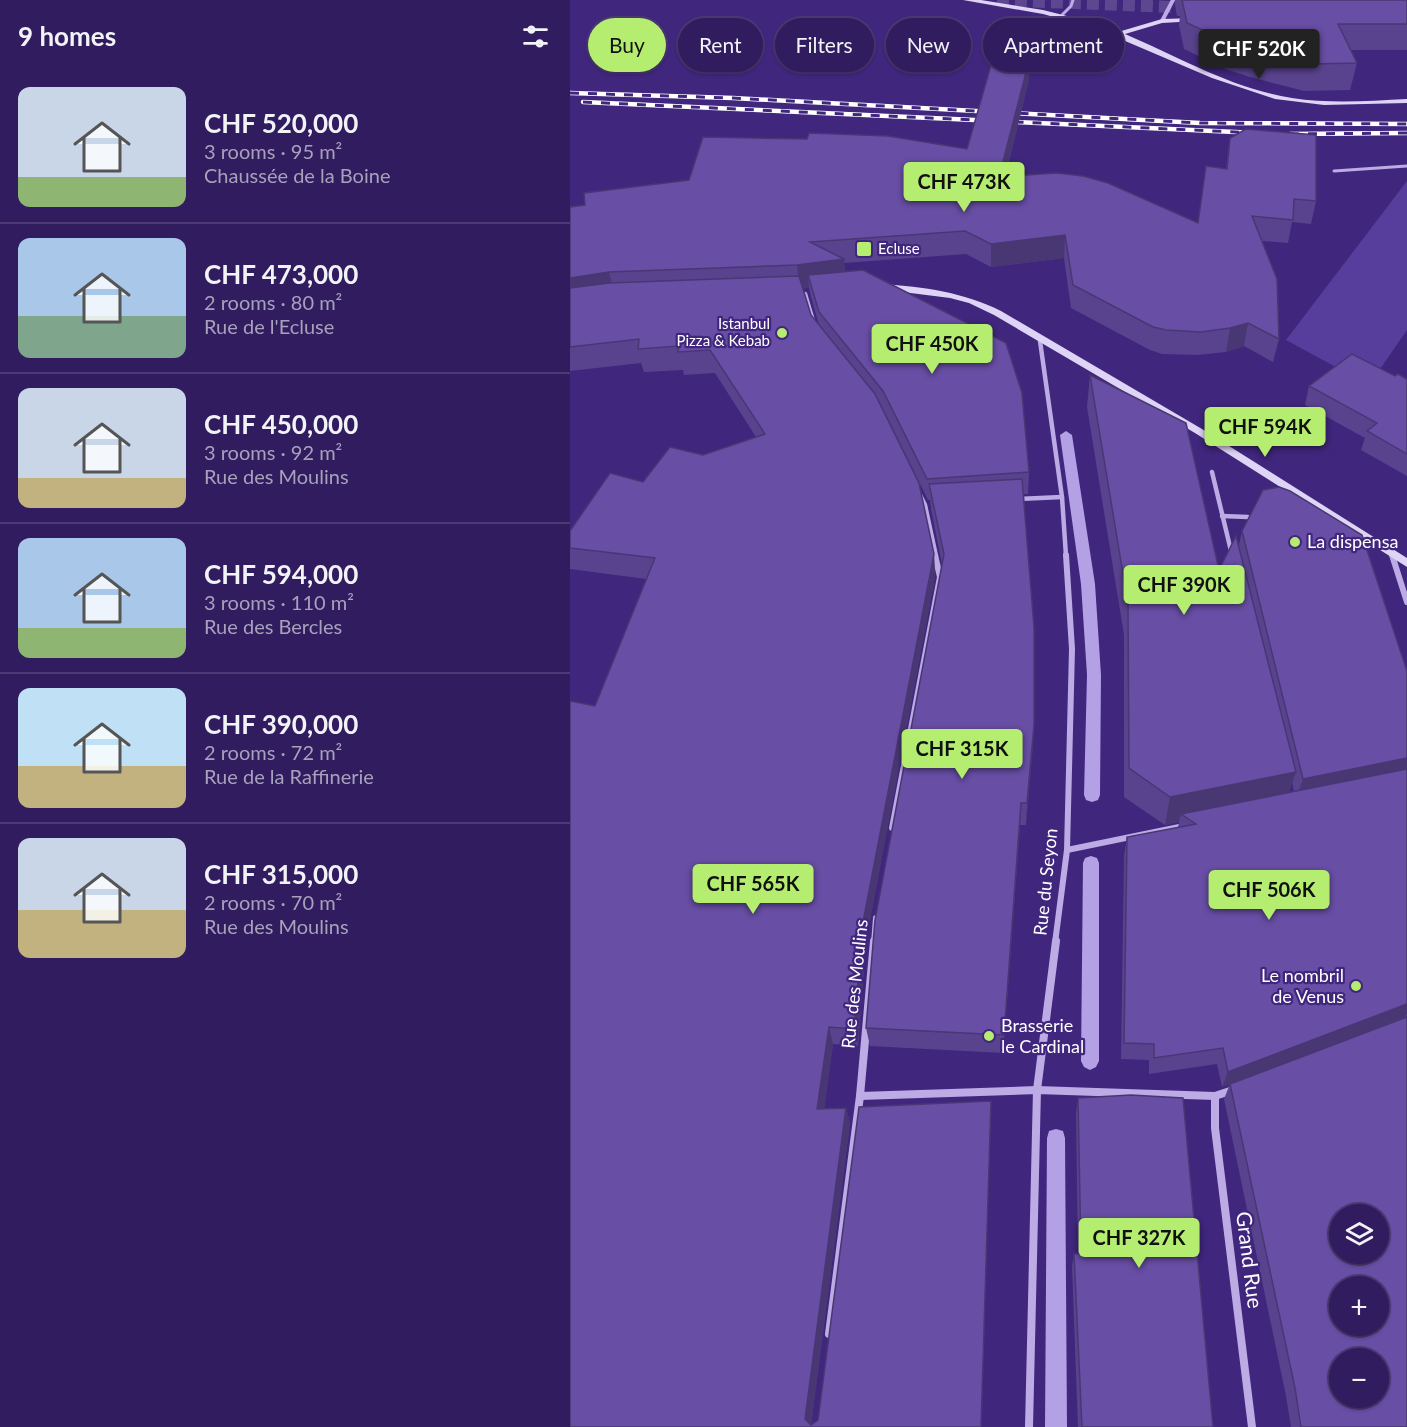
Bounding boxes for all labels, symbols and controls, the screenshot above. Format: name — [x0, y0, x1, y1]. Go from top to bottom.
chip: Buy — [588, 18, 666, 72]
chip: Rent — [678, 18, 763, 72]
chip: Filters — [775, 18, 874, 72]
chip: New — [886, 18, 971, 72]
chip: Apartment — [983, 18, 1124, 72]
text: 9 homes — [18, 20, 116, 52]
icon: filters — [519, 20, 552, 53]
pin: CHF 520K — [1197, 29, 1321, 80]
text: CHF 520K — [1213, 36, 1305, 60]
text: CHF 520,000 — [204, 107, 358, 139]
icon: home — [66, 111, 138, 183]
text: 3 rooms · 95 m² — [204, 139, 342, 163]
pin: CHF 473K — [902, 162, 1026, 213]
text: Chaussée de la Boine — [204, 163, 390, 187]
text: CHF 473K — [918, 169, 1010, 193]
place label: Ecluse — [878, 239, 920, 257]
marker: Ecluse — [855, 240, 873, 258]
text: CHF 473,000 — [204, 258, 358, 290]
icon: home — [66, 262, 138, 334]
text: 2 rooms · 80 m² — [204, 290, 342, 314]
text: Rue de l'Ecluse — [204, 314, 334, 338]
place label: Istanbul Pizza & Kebab — [677, 314, 770, 349]
pin: CHF 450K — [870, 324, 994, 375]
marker: Istanbul Pizza & Kebab — [775, 326, 789, 340]
text: CHF 450K — [886, 331, 978, 355]
pin: CHF 594K — [1203, 407, 1327, 458]
text: CHF 450,000 — [204, 408, 358, 440]
icon: home — [66, 412, 138, 484]
text: CHF 594K — [1219, 414, 1311, 438]
text: 3 rooms · 92 m² — [204, 440, 342, 464]
text: Rue des Moulins — [204, 464, 349, 488]
place label: La dispensa — [1307, 530, 1398, 552]
marker: La dispensa — [1288, 535, 1302, 549]
text: CHF 594,000 — [204, 558, 358, 590]
icon: home — [66, 562, 138, 634]
pin: CHF 390K — [1122, 565, 1246, 616]
text: CHF 390K — [1138, 572, 1230, 596]
text: 3 rooms · 110 m² — [204, 590, 354, 614]
text: Rue des Bercles — [204, 614, 342, 638]
text: CHF 390,000 — [204, 708, 358, 740]
icon: home — [66, 712, 138, 784]
pin: CHF 315K — [900, 729, 1024, 780]
text: CHF 315K — [916, 736, 1008, 760]
text: 2 rooms · 72 m² — [204, 740, 342, 764]
text: Rue de la Raffinerie — [204, 764, 374, 788]
street label: Rue du Seyon — [1028, 827, 1062, 937]
text: CHF 315,000 — [204, 858, 358, 890]
icon: home — [66, 862, 138, 934]
pin: CHF 565K — [691, 864, 815, 915]
pin: CHF 506K — [1207, 870, 1331, 921]
text: CHF 565K — [707, 871, 799, 895]
text: CHF 506K — [1223, 877, 1315, 901]
text: 2 rooms · 70 m² — [204, 890, 342, 914]
text: Rue des Moulins — [204, 914, 349, 938]
street label: Rue des Moulins — [836, 918, 872, 1050]
place label: Le nombril de Venus — [1261, 964, 1344, 1007]
marker: Le nombril de Venus — [1349, 979, 1363, 993]
place label: Brasserie le Cardinal — [1001, 1014, 1084, 1057]
marker: Brasserie le Cardinal — [982, 1029, 996, 1043]
map controls — [1329, 1204, 1389, 1408]
button: layers — [1329, 1204, 1389, 1264]
street label: Grand Rue — [1232, 1210, 1269, 1310]
pin: CHF 327K — [1077, 1218, 1201, 1269]
text: CHF 327K — [1093, 1225, 1185, 1249]
button: + — [1329, 1276, 1389, 1336]
button: − — [1329, 1348, 1389, 1408]

